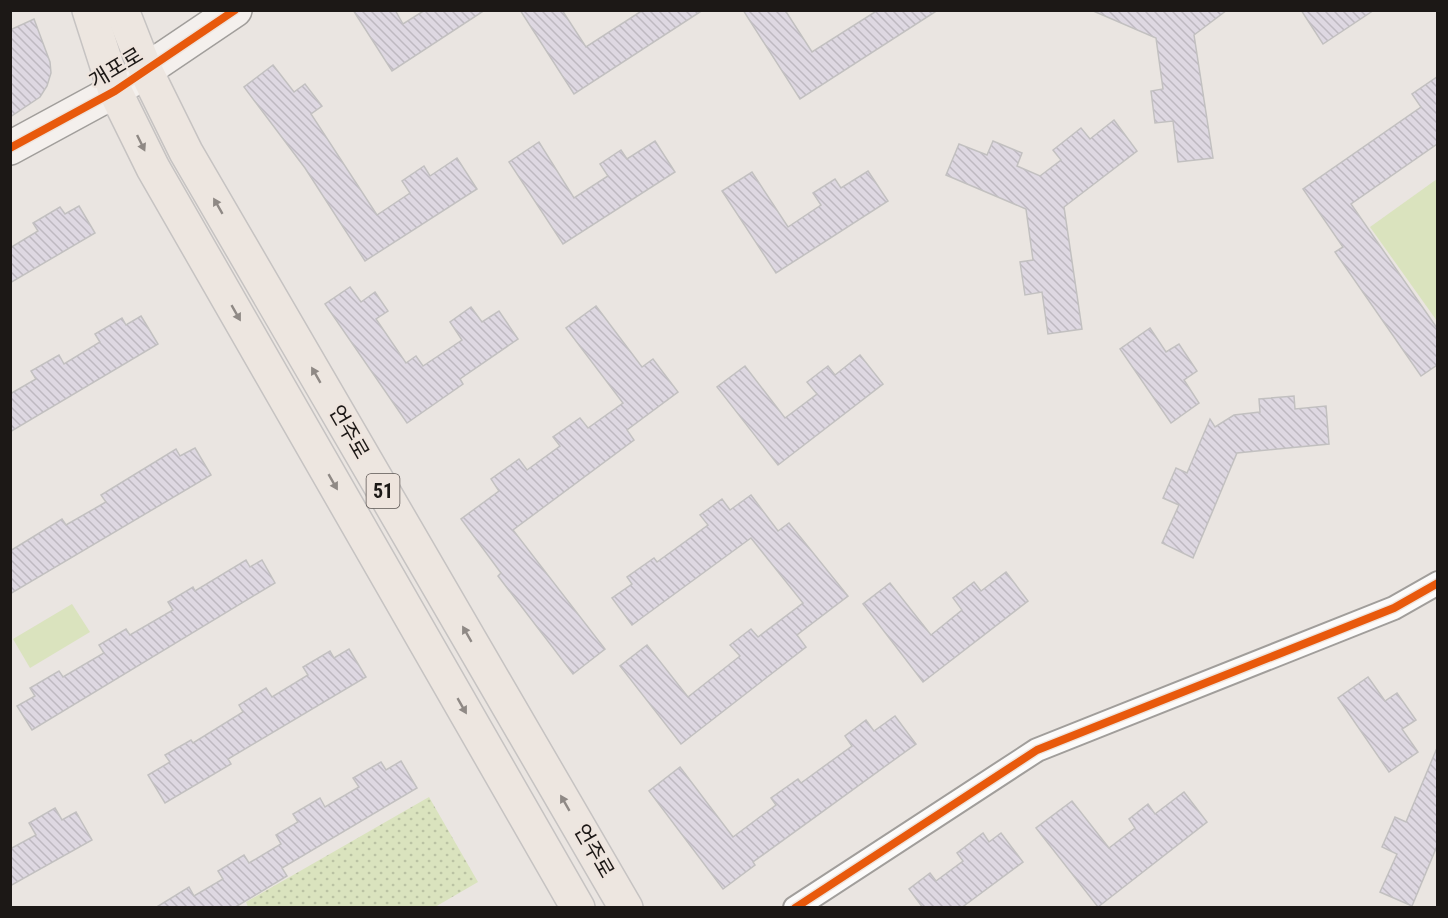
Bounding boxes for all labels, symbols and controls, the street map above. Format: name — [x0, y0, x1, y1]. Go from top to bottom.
street label: 개포로 — [85, 43, 147, 93]
one-way arrow — [136, 135, 145, 152]
one-way arrow — [213, 198, 223, 215]
one-way arrow — [231, 305, 241, 322]
one-way arrow — [311, 366, 321, 383]
street label: 언주로 — [324, 401, 374, 463]
one-way arrow — [328, 474, 339, 490]
road number: 51 — [366, 474, 400, 508]
one-way arrow — [462, 625, 472, 642]
one-way arrow — [457, 698, 467, 715]
one-way arrow — [560, 794, 570, 811]
street label: 언주로 — [569, 820, 619, 882]

